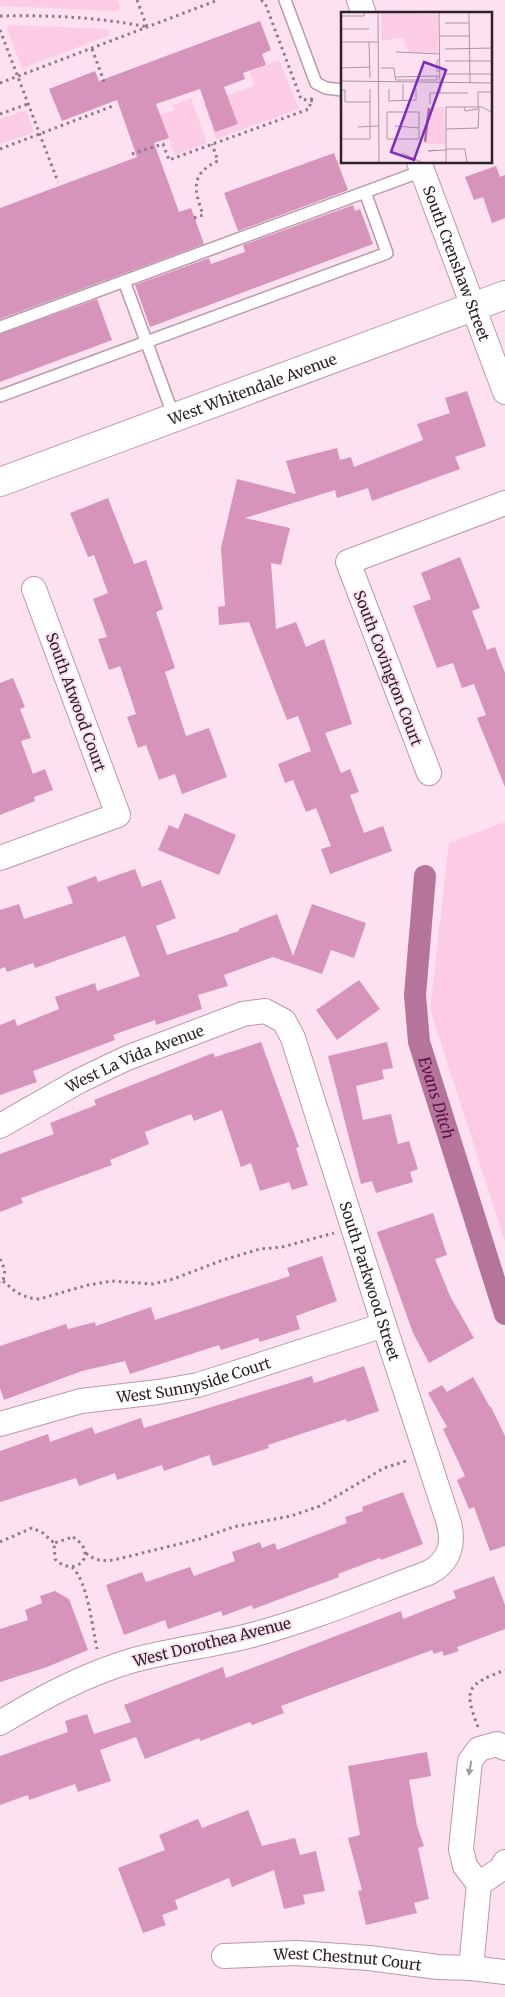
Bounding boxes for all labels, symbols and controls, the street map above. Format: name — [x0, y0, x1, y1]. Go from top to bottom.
inset map — [341, 12, 492, 164]
street label: South Crenshaw Street — [419, 183, 495, 344]
street label: West Whitendale Avenue — [164, 349, 339, 429]
street label: South Covington Court — [350, 588, 426, 749]
street label: South Atwood Court — [42, 630, 110, 774]
street label: West La Vida Avenue — [61, 1020, 206, 1097]
water label: Evans Ditch — [414, 1054, 459, 1141]
street label: South Parkwood Street — [336, 1199, 405, 1363]
street label: West Sunnyside Court — [114, 1353, 273, 1406]
street label: West Dorothea Avenue — [130, 1613, 293, 1671]
one-way arrow — [466, 1760, 474, 1776]
street label: West Chestnut Court — [272, 1944, 423, 1974]

